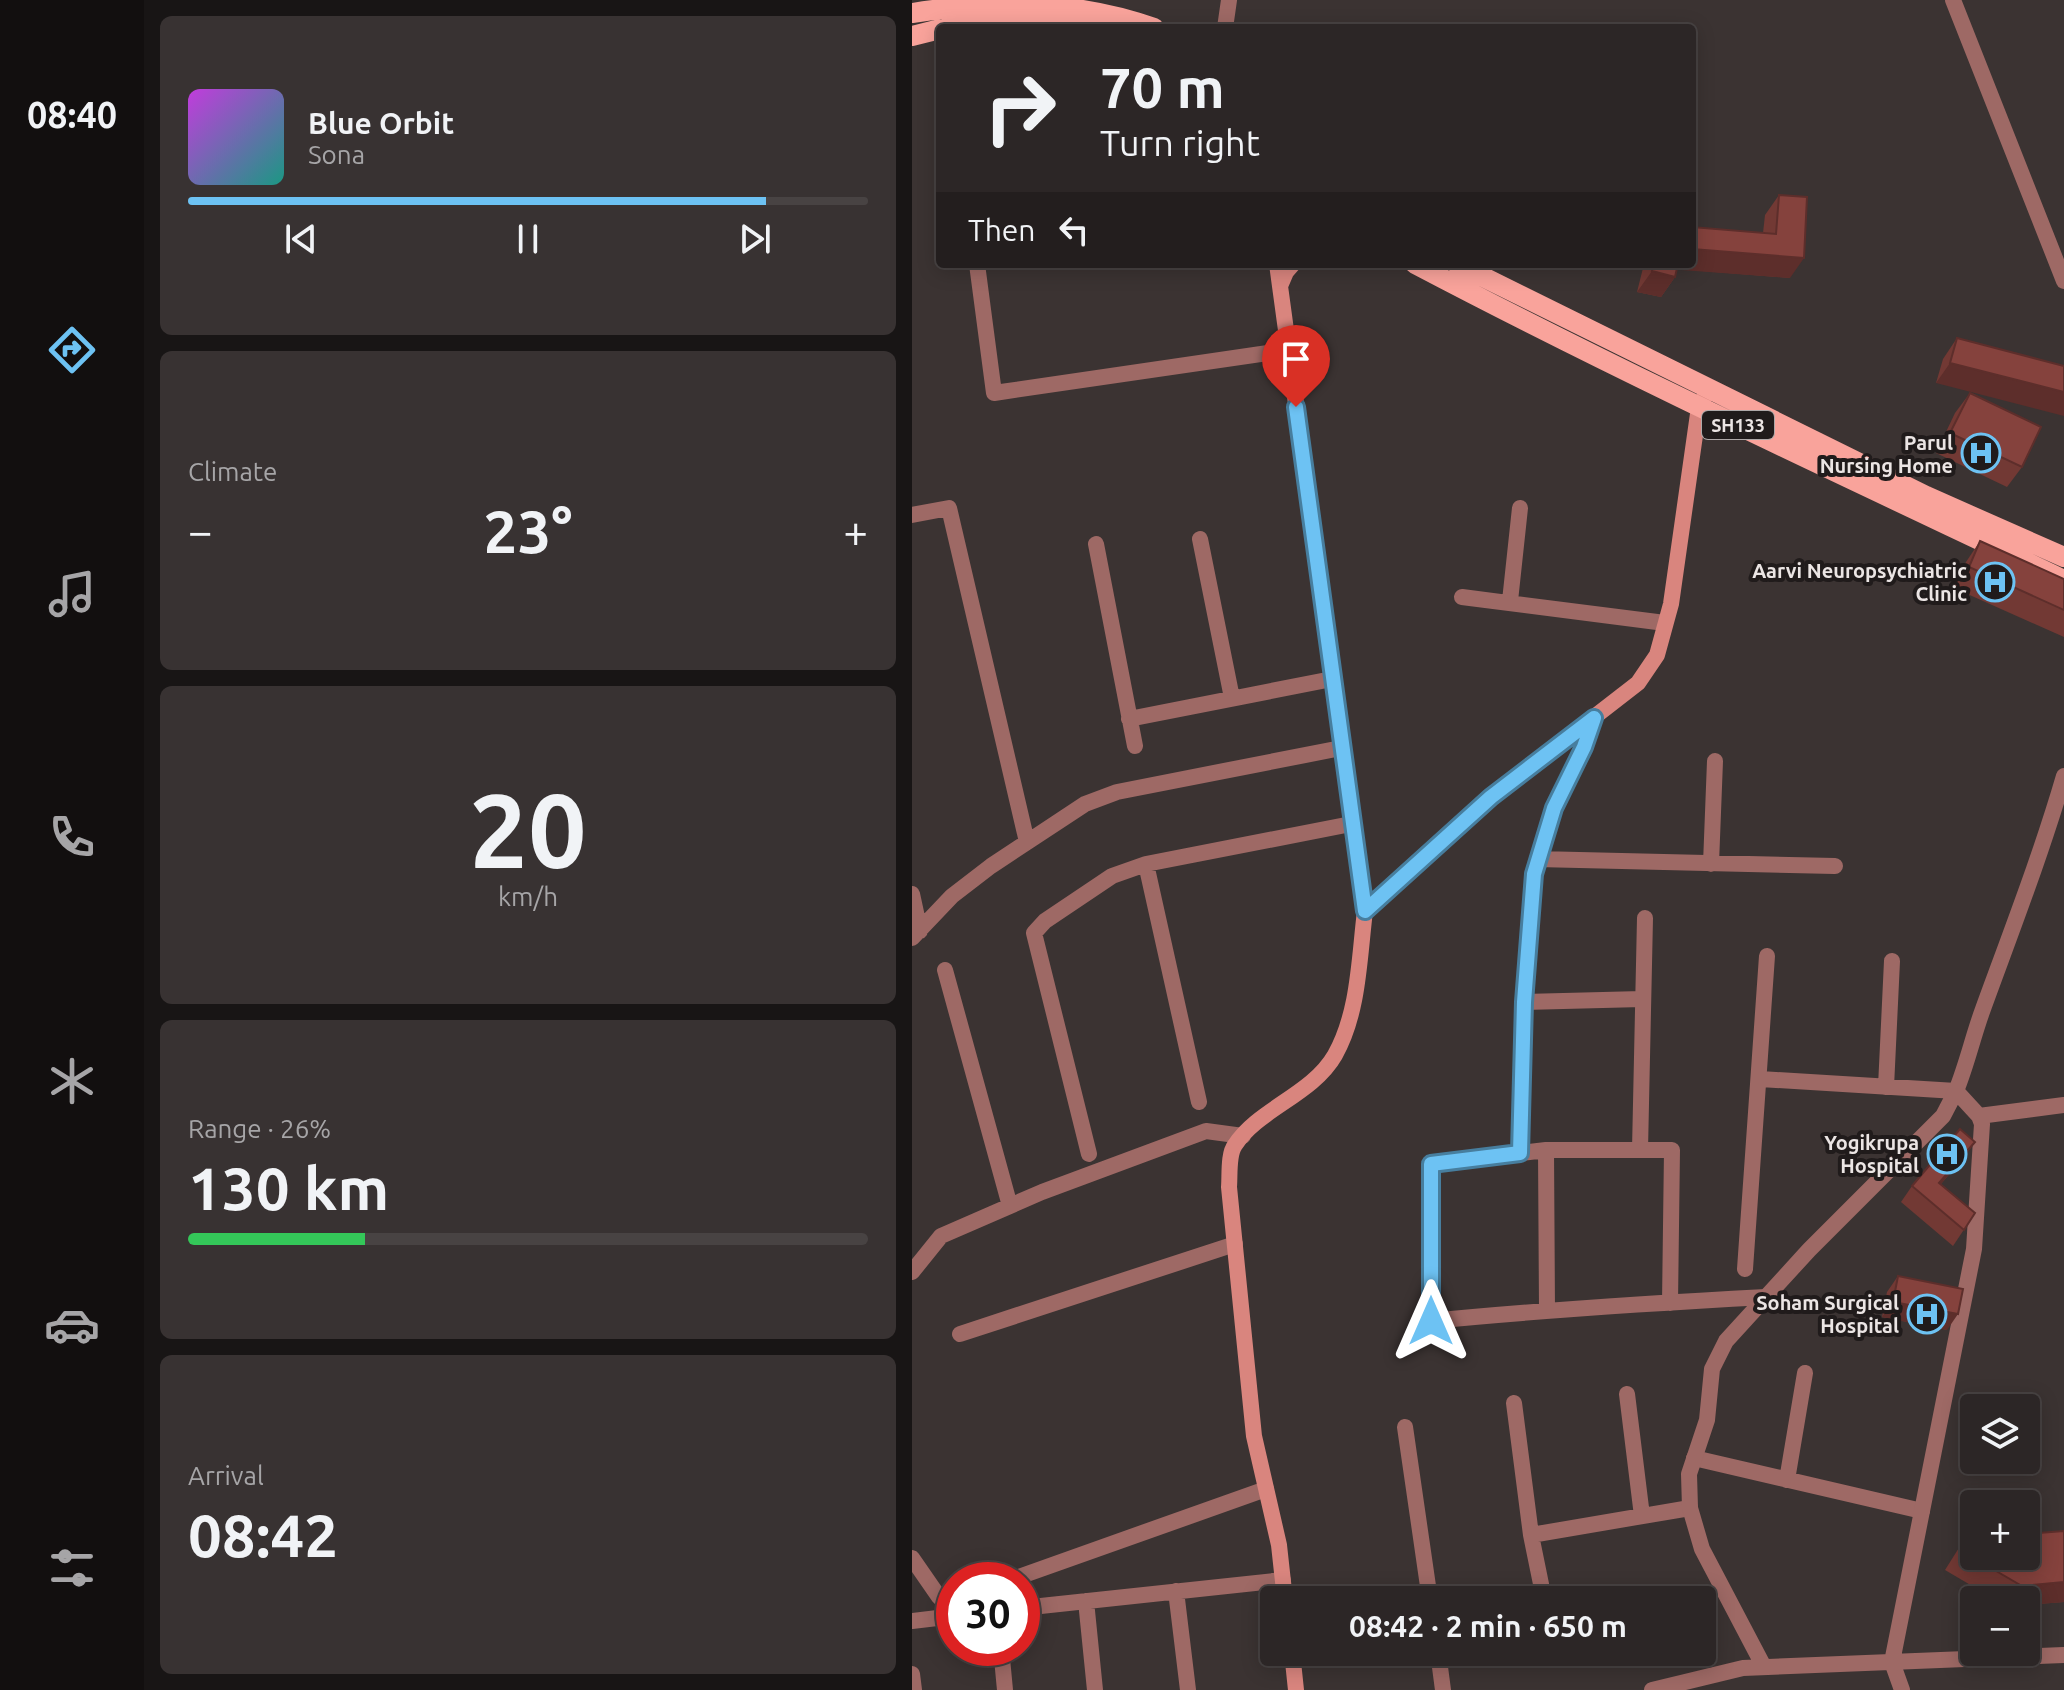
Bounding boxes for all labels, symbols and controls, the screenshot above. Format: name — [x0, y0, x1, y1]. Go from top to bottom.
icon: right — [968, 56, 1072, 160]
text: 70 m — [1100, 56, 1225, 119]
text: 08:40 — [27, 94, 117, 135]
text: Blue Orbit — [308, 106, 454, 140]
text: Turn right — [1100, 122, 1260, 163]
text: Sona — [308, 140, 365, 169]
icon: left — [1052, 208, 1096, 252]
text: Then — [968, 213, 1036, 247]
icon: previous — [279, 217, 323, 261]
icon: pause — [506, 217, 550, 261]
icon: next — [733, 217, 777, 261]
icon: directions — [44, 322, 100, 378]
pin — [1262, 325, 1330, 407]
icon: arrive — [1274, 337, 1318, 381]
road number: SH133 — [1702, 411, 1774, 439]
place label: Parul Nursing Home — [1820, 431, 1953, 477]
hospital icon: Parul Nursing Home — [1960, 432, 2002, 474]
text: Climate — [188, 457, 277, 486]
text: 23° — [484, 497, 572, 564]
text: − — [188, 506, 213, 555]
text: + — [843, 506, 868, 555]
place label: Aarvi Neuropsychiatric Clinic — [1752, 559, 1967, 605]
hospital icon: Aarvi Neuropsychiatric Clinic — [1974, 561, 2016, 603]
icon: music — [44, 566, 100, 622]
text: 20 — [469, 771, 587, 888]
icon: phone — [44, 809, 100, 865]
text: km/h — [498, 882, 558, 911]
icon: climate — [44, 1053, 100, 1109]
text: Range · 26% — [188, 1114, 331, 1143]
place label: Yogikrupa Hospital — [1824, 1131, 1919, 1177]
hospital icon: Yogikrupa Hospital — [1926, 1133, 1968, 1175]
text: 130 km — [188, 1154, 389, 1221]
position arrow — [1389, 1279, 1473, 1363]
place label: Soham Surgical Hospital — [1756, 1291, 1899, 1337]
hospital icon: Soham Surgical Hospital — [1906, 1293, 1948, 1335]
icon: car — [44, 1297, 100, 1353]
map controls — [1960, 1394, 2040, 1666]
button: layers — [1960, 1394, 2040, 1474]
text: Arrival — [188, 1461, 264, 1490]
button: + — [1960, 1490, 2040, 1570]
text: 08:42 — [188, 1501, 338, 1568]
icon: filters — [44, 1540, 100, 1596]
speed limit sign: 30 — [936, 1562, 1040, 1666]
button: − — [1960, 1586, 2040, 1666]
text: 08:42 · 2 min · 650 m — [1349, 1609, 1627, 1643]

